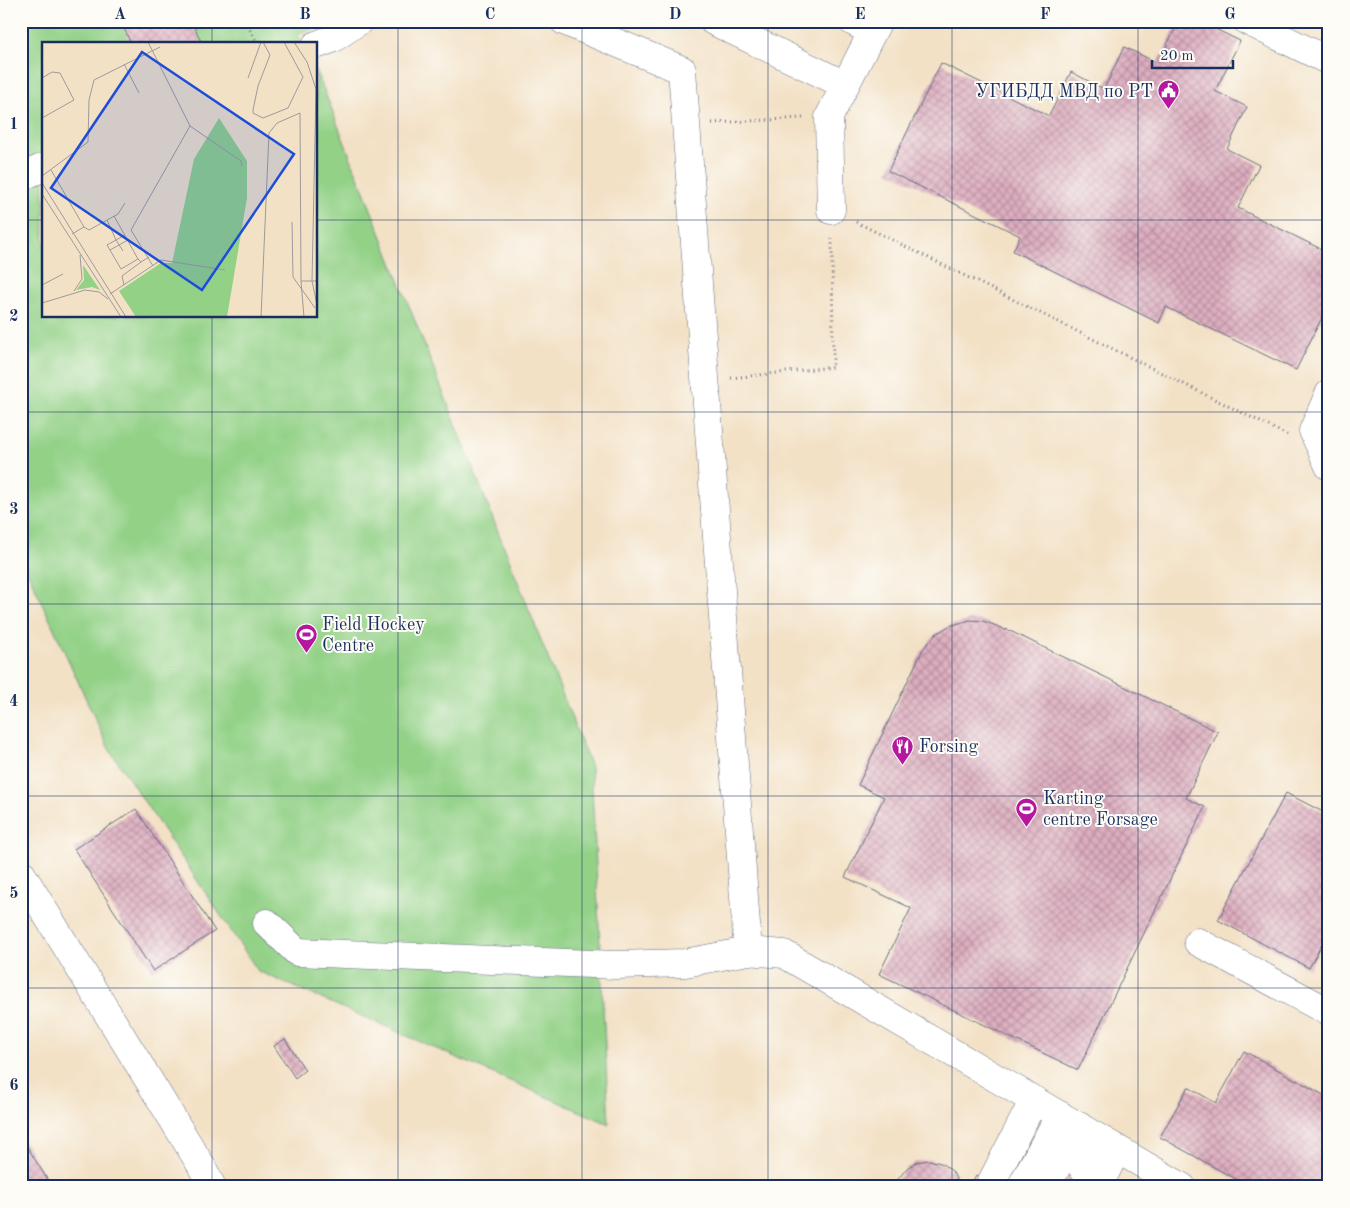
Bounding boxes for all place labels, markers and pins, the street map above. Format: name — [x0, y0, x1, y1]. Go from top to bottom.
public building icon: УГИБДД МВД по РТ — [1157, 79, 1181, 110]
place label: УГИБДД МВД по РТ — [975, 83, 1153, 101]
place label: Field Hockey Centre — [322, 616, 425, 655]
sports icon: Field Hockey Centre — [294, 622, 318, 653]
restaurant icon: Forsing — [891, 734, 915, 765]
place label: Forsing — [919, 738, 979, 756]
place label: Karting centre Forsage — [1043, 790, 1158, 829]
sports icon: Karting centre Forsage — [1015, 796, 1039, 827]

